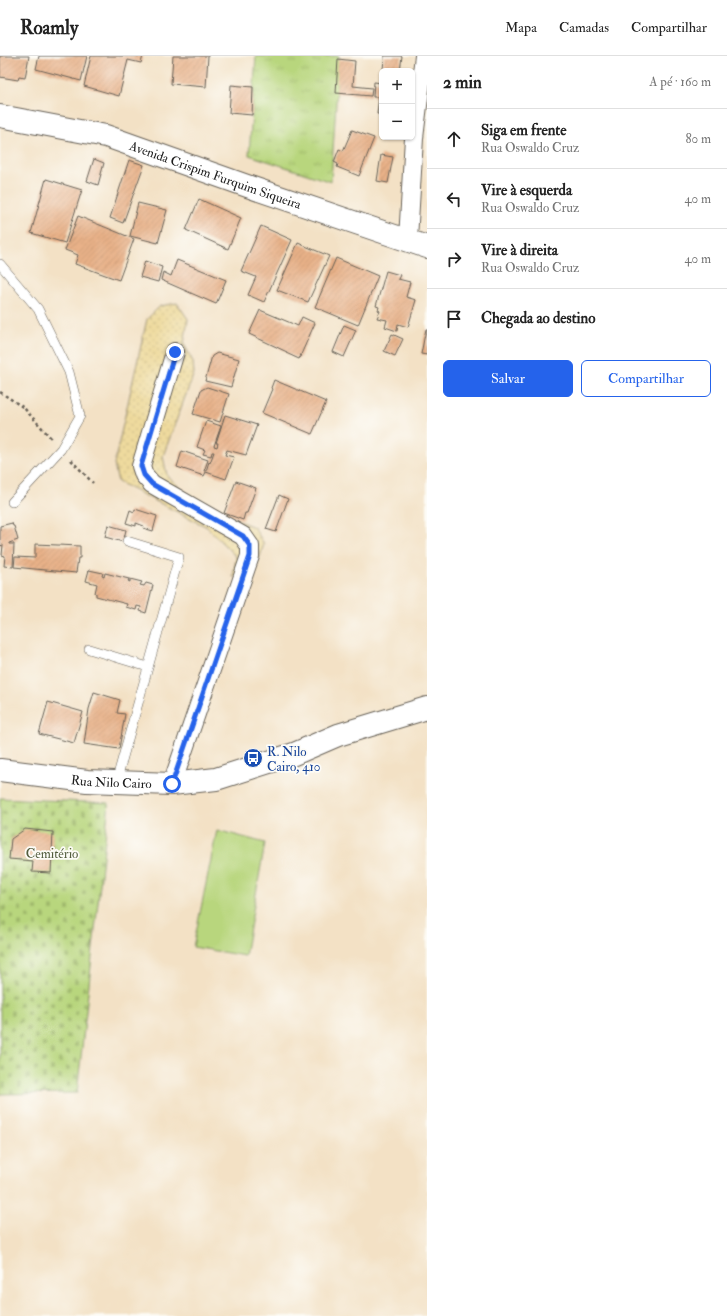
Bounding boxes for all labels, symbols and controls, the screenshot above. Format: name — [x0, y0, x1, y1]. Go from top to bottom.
text: Roamly — [20, 16, 78, 40]
text: Mapa — [505, 19, 537, 36]
text: Camadas — [559, 19, 609, 36]
text: Compartilhar — [631, 19, 707, 36]
map controls — [379, 68, 415, 140]
button: + — [379, 68, 415, 104]
text: 2 min — [443, 72, 482, 93]
text: A pé · 160 m — [649, 74, 711, 90]
button: − — [379, 104, 415, 140]
text: Siga em frente — [481, 121, 567, 140]
icon: ahead — [443, 128, 465, 150]
text: 80 m — [685, 131, 711, 147]
street label: Avenida Crispim Furquim Siqueira — [126, 138, 304, 213]
text: Rua Oswaldo Cruz — [481, 140, 579, 156]
text: Vire à esquerda — [481, 181, 572, 200]
icon: left — [443, 188, 465, 210]
text: 40 m — [685, 191, 711, 207]
text: Rua Oswaldo Cruz — [481, 200, 579, 216]
text: Vire à direita — [481, 241, 558, 260]
icon: right — [443, 248, 465, 270]
text: 40 m — [685, 251, 711, 267]
text: Rua Oswaldo Cruz — [481, 260, 579, 276]
icon: arrive — [443, 308, 465, 330]
text: Chegada ao destino — [481, 309, 596, 328]
route end — [166, 343, 184, 361]
button: Salvar — [443, 360, 573, 397]
button: Compartilhar — [581, 360, 711, 397]
place label: R. Nilo Cairo, 410 — [267, 744, 320, 775]
bus stop icon: R. Nilo Cairo, 410 — [242, 747, 264, 769]
street label: Rua Nilo Cairo — [70, 772, 152, 792]
route start — [163, 775, 181, 793]
park label: Cemitério — [26, 846, 78, 862]

